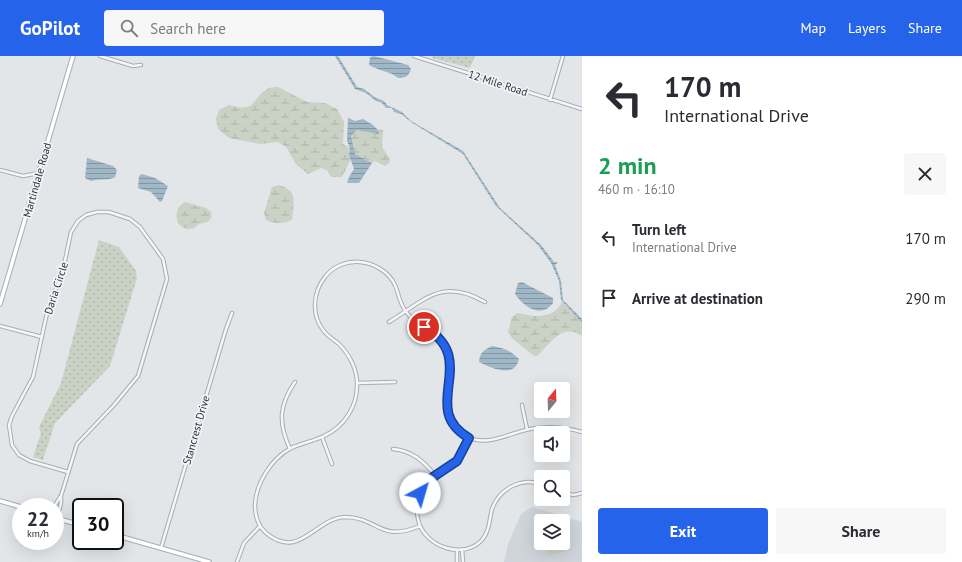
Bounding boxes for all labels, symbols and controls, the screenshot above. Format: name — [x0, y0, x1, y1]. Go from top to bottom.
search box — [104, 10, 384, 46]
text: GoPilot — [20, 16, 80, 40]
icon: search — [118, 17, 140, 39]
text: Search here — [150, 19, 226, 38]
text: Map — [800, 19, 826, 37]
text: Layers — [848, 19, 886, 37]
text: Share — [908, 19, 942, 37]
street label: 12 Mile Road — [467, 67, 530, 99]
text: 170 m — [664, 68, 741, 105]
icon: left — [598, 72, 650, 124]
text: International Drive — [664, 104, 809, 127]
street label: Martindale Road — [20, 141, 54, 219]
text: 2 min — [598, 150, 657, 181]
button: close — [904, 153, 946, 195]
text: 460 m · 16:10 — [598, 181, 675, 198]
text: Turn left — [632, 220, 686, 239]
icon: left — [598, 227, 620, 249]
text: 170 m — [905, 229, 946, 248]
text: International Drive — [632, 239, 737, 256]
street label: Daria Circle — [41, 260, 71, 316]
icon: arrive — [598, 287, 620, 309]
text: Arrive at destination — [632, 289, 763, 308]
text: 290 m — [905, 289, 946, 308]
pin — [407, 310, 441, 344]
icon: arrive — [413, 316, 435, 338]
north arrow — [534, 382, 570, 418]
map controls — [534, 382, 570, 550]
street label: Stancrest Drive — [179, 393, 213, 466]
button: sound — [534, 426, 570, 462]
button: search — [534, 470, 570, 506]
position arrow — [399, 472, 441, 514]
speed limit sign: 30 — [72, 498, 124, 550]
text: 22 — [27, 506, 49, 532]
button: Exit — [598, 508, 768, 554]
button: Share — [776, 508, 946, 554]
button: layers — [534, 514, 570, 550]
text: km/h — [27, 527, 49, 540]

